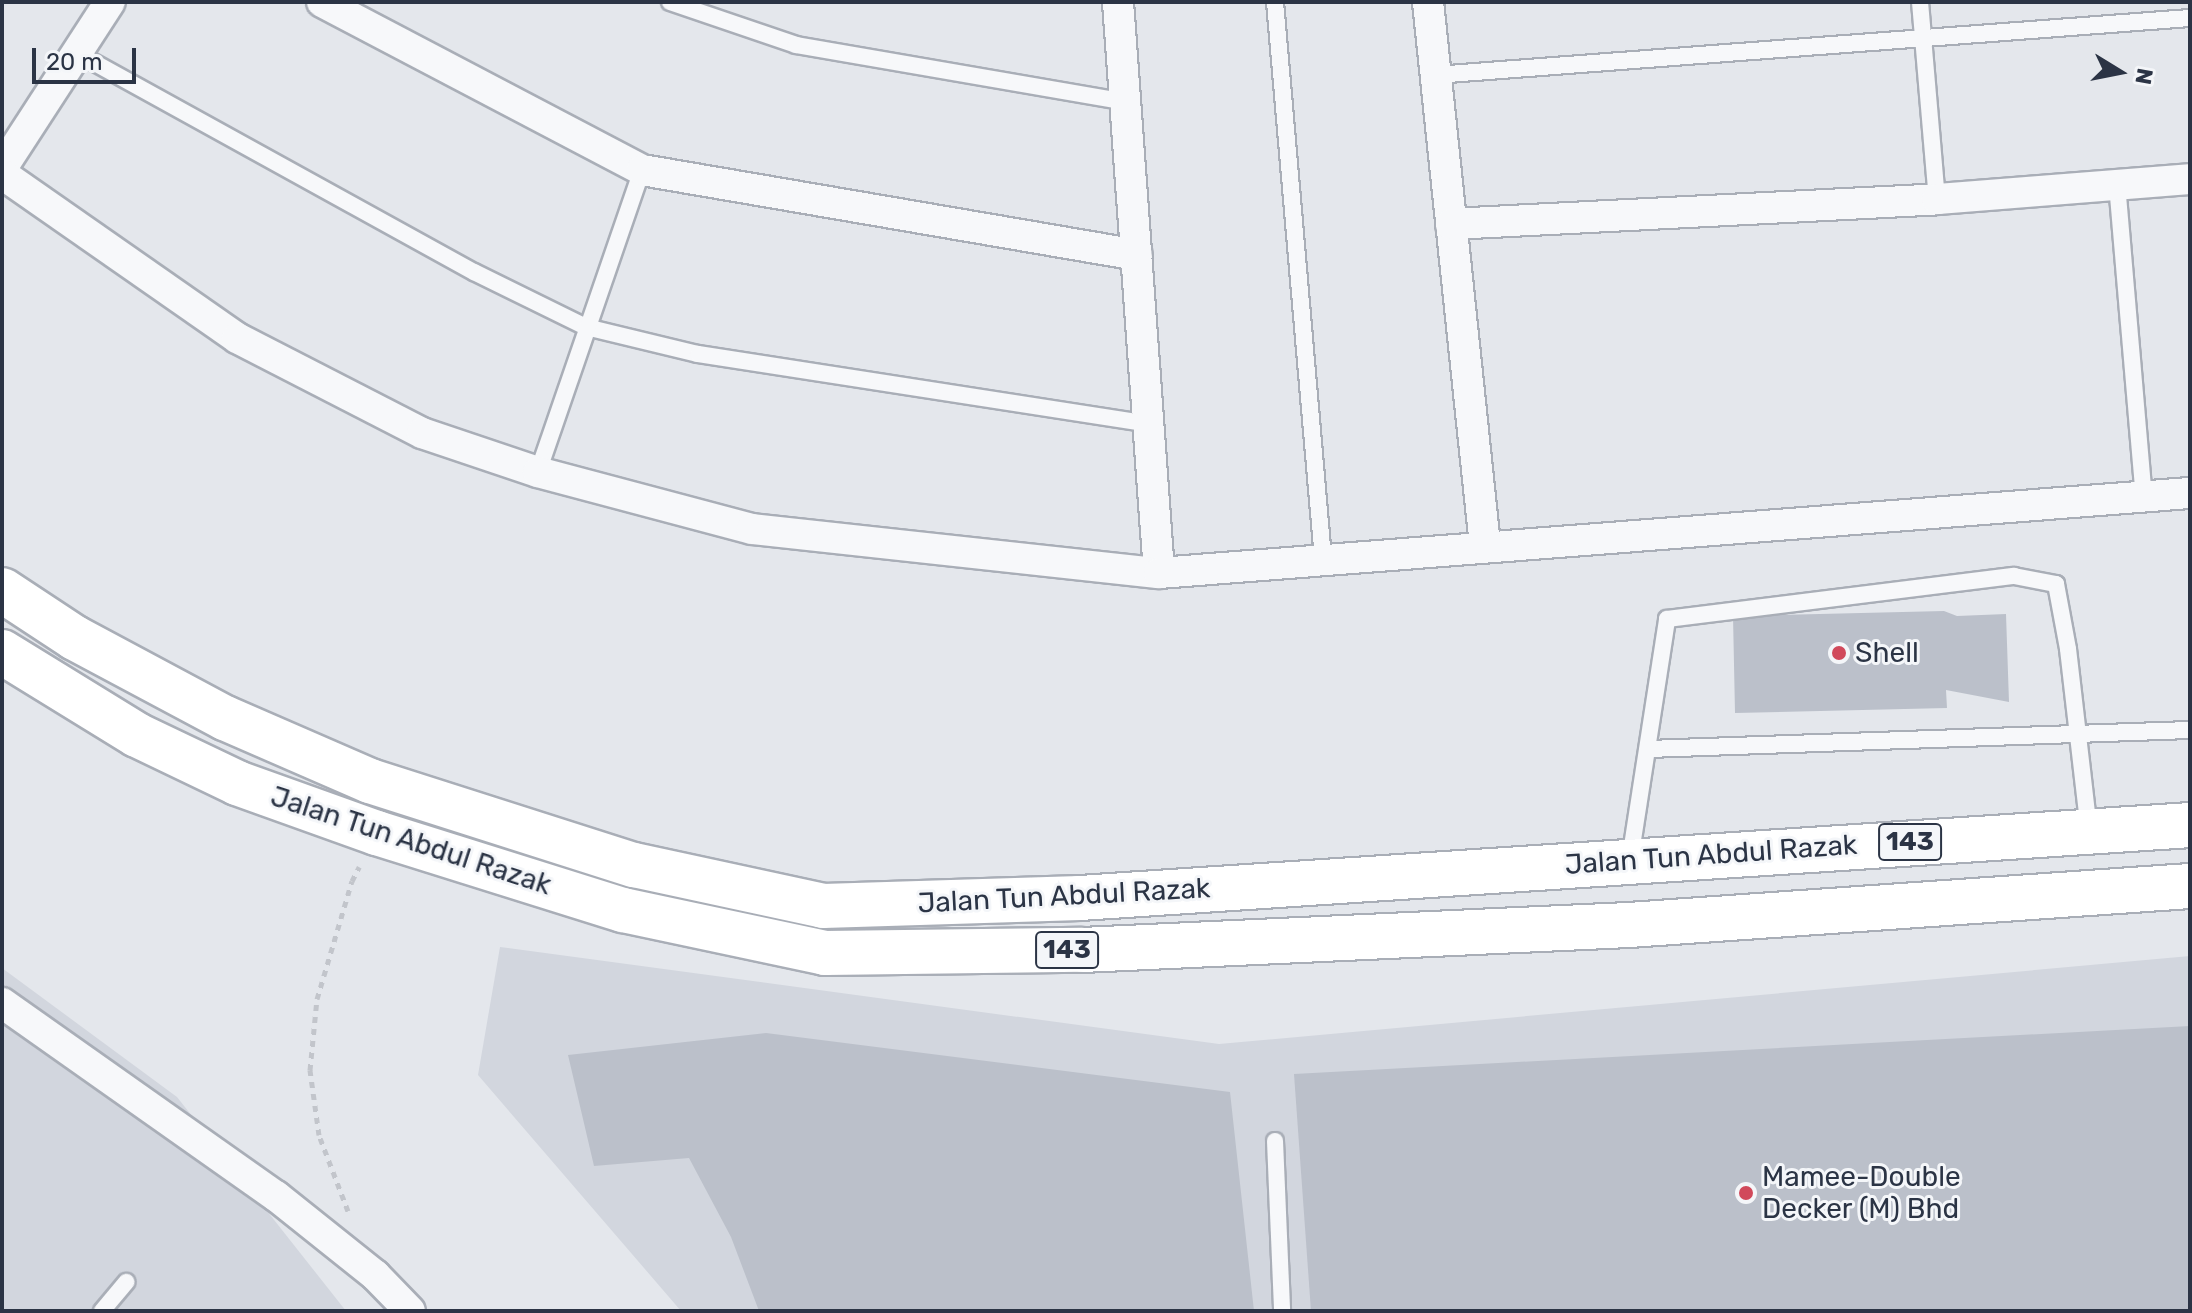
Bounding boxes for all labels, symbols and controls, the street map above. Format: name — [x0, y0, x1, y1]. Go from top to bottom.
scale bar — [36, 32, 140, 82]
north arrow — [2080, 32, 2160, 112]
text: 20 m — [46, 48, 103, 76]
text: N — [2129, 66, 2159, 86]
place label: Shell — [1855, 636, 1919, 670]
marker: Shell — [1830, 644, 1848, 662]
street label: Jalan Tun Abdul Razak — [266, 780, 556, 902]
road number: 143 — [1878, 820, 1942, 864]
street label: Jalan Tun Abdul Razak — [1563, 828, 1859, 882]
street label: Jalan Tun Abdul Razak — [916, 872, 1212, 920]
road number: 143 — [1035, 928, 1099, 972]
place label: Mamee-Double Decker (M) Bhd — [1762, 1160, 1961, 1226]
marker: Mamee-Double Decker (M) Bhd — [1737, 1184, 1755, 1202]

